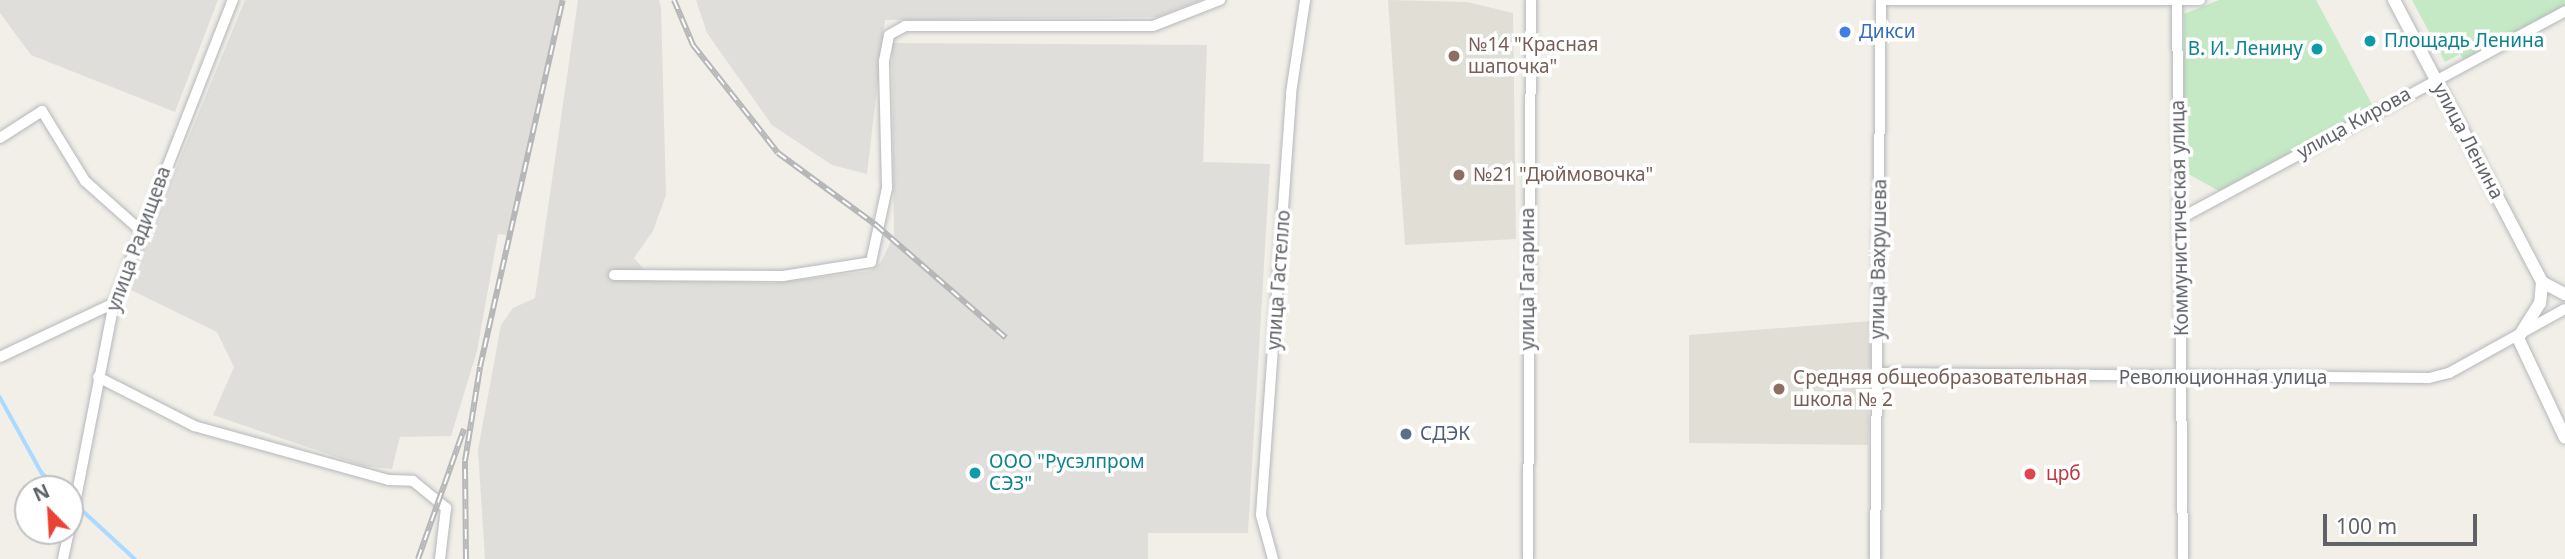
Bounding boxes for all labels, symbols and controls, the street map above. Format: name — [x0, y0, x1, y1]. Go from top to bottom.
place label: Дикси — [1859, 21, 1916, 43]
marker: Дикси — [1837, 24, 1853, 40]
place label: Площадь Ленина — [2384, 30, 2544, 52]
marker: Площадь Ленина — [2362, 33, 2378, 49]
place label: №14 "Красная шапочка" — [1468, 34, 1598, 78]
place label: В. И. Ленину — [2188, 38, 2303, 60]
marker: В. И. Ленину — [2309, 41, 2325, 57]
marker: №14 "Красная шапочка" — [1446, 48, 1462, 64]
street label: улица Ленина — [2428, 79, 2508, 203]
street label: улица Кирова — [2293, 82, 2415, 164]
street label: Коммунистическая улица — [2167, 100, 2193, 336]
street label: улица Радищева — [102, 163, 176, 315]
place label: №21 "Дюймовочка" — [1473, 164, 1653, 186]
marker: №21 "Дюймовочка" — [1451, 167, 1467, 183]
street label: улица Вахрушева — [1866, 179, 1892, 339]
street label: улица Гагарина — [1517, 208, 1539, 350]
street label: улица Гастелло — [1263, 209, 1295, 351]
place label: Средняя общеобразовательная школа № 2 — [1793, 367, 2087, 411]
street label: Революционная улица — [2119, 367, 2327, 389]
marker: Средняя общеобразовательная школа № 2 — [1771, 381, 1787, 397]
place label: СДЭК — [1420, 423, 1470, 445]
marker: СДЭК — [1398, 426, 1414, 442]
place label: ООО "Русэлпром СЭЗ" — [989, 451, 1145, 495]
place label: црб — [2046, 463, 2081, 485]
marker: црб — [2020, 464, 2040, 484]
marker: ООО "Русэлпром СЭЗ" — [967, 465, 983, 481]
north arrow — [14, 475, 84, 545]
text: N — [29, 478, 54, 508]
scale bar — [2327, 500, 2481, 544]
text: 100 m — [2336, 512, 2397, 540]

